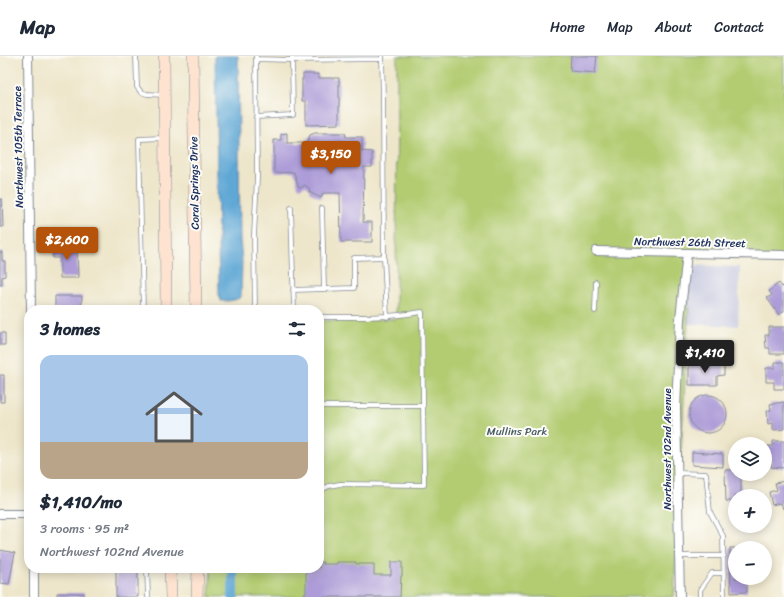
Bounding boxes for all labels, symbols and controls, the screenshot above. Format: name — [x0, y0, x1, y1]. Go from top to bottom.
text: Map — [20, 11, 55, 44]
text: Home — [550, 15, 585, 40]
text: Map — [607, 15, 633, 40]
text: About — [655, 15, 692, 40]
text: Contact — [714, 15, 764, 40]
street label: Northwest 105th Terrace — [8, 85, 29, 208]
street label: Coral Springs Drive — [184, 136, 205, 230]
pin: $3,150 — [298, 141, 364, 175]
text: $3,150 — [310, 142, 352, 165]
pin: $2,600 — [34, 227, 100, 261]
text: $2,600 — [45, 228, 89, 251]
street label: Northwest 26th Street — [634, 232, 746, 253]
text: 3 homes — [40, 314, 100, 344]
icon: filters — [286, 318, 308, 340]
pin: $1,410 — [672, 340, 738, 374]
text: $1,410 — [685, 341, 725, 364]
icon: home — [138, 381, 210, 453]
street label: Northwest 102nd Avenue — [658, 387, 677, 510]
park label: Mullins Park — [487, 422, 547, 441]
map controls — [728, 437, 772, 585]
button: layers — [728, 437, 772, 481]
text: $1,410/mo — [40, 487, 122, 517]
button: + — [728, 489, 772, 533]
text: 3 rooms · 95 m² — [40, 517, 129, 540]
text: Northwest 102nd Avenue — [40, 540, 184, 563]
button: − — [728, 541, 772, 585]

